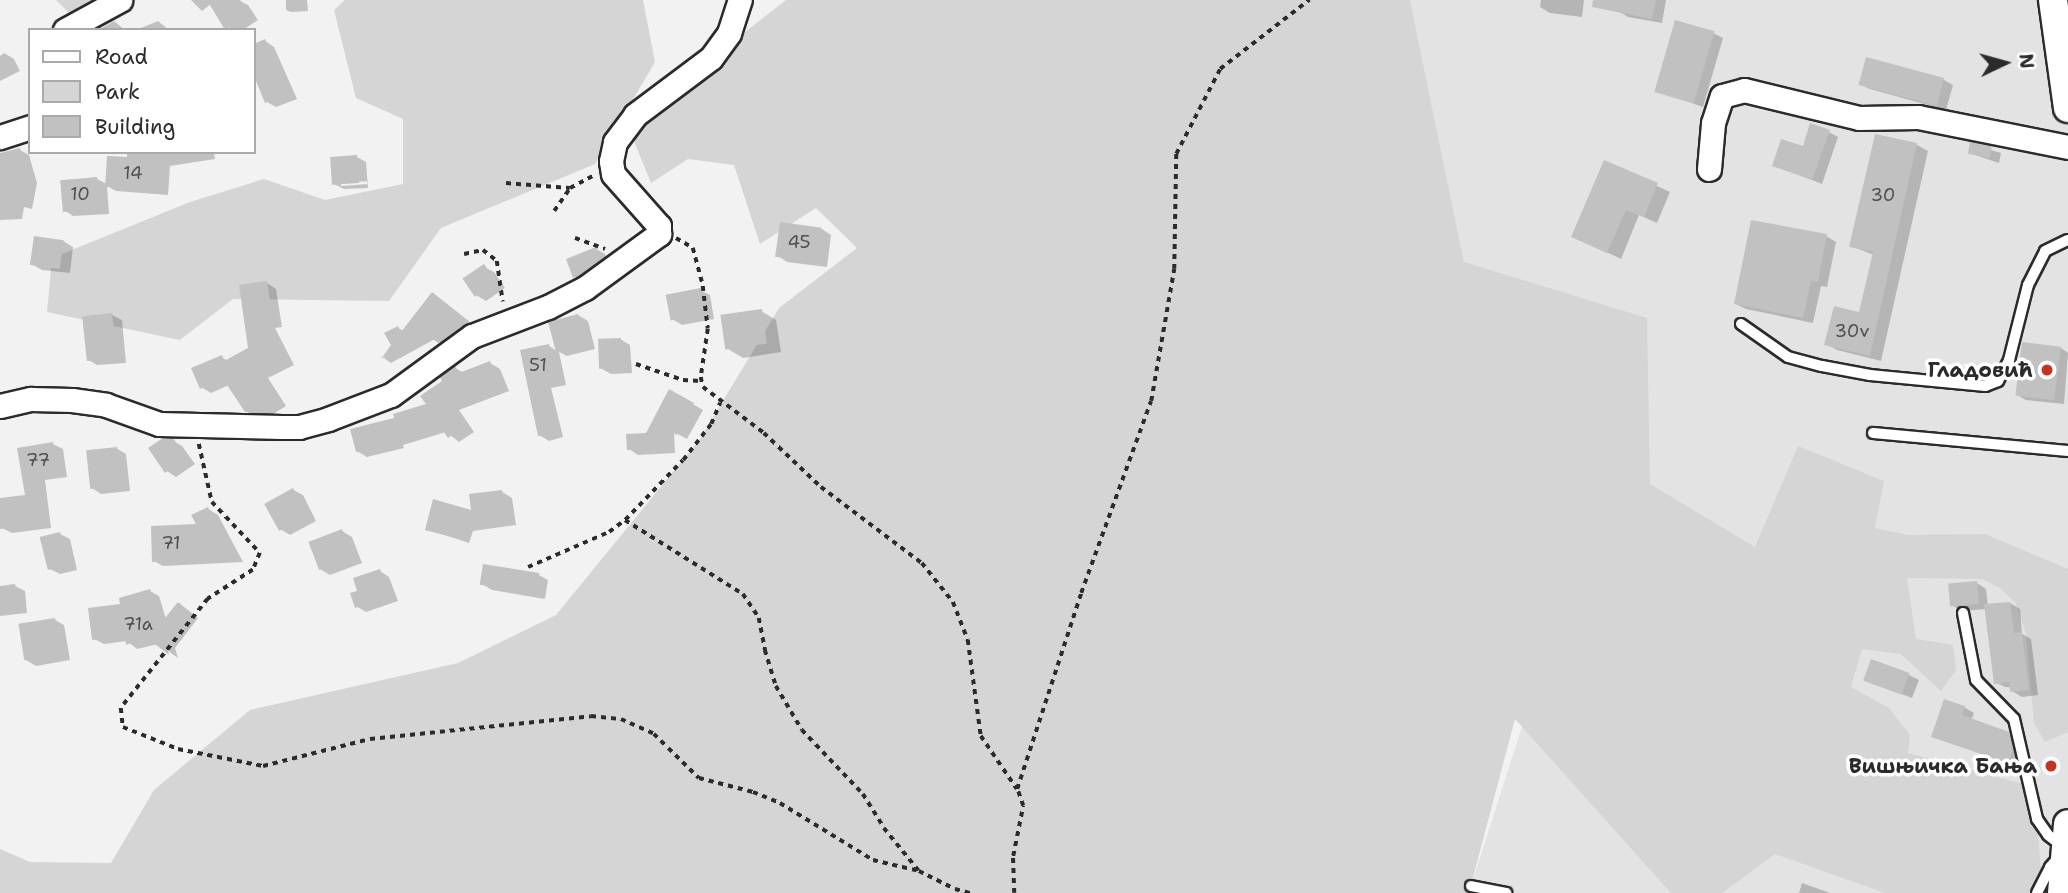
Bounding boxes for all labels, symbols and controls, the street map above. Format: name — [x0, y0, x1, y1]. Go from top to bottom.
legend — [28, 28, 256, 154]
north arrow — [1970, 28, 2040, 98]
text: Road — [95, 43, 148, 71]
text: N — [2013, 53, 2040, 70]
text: Park — [95, 78, 140, 106]
text: Building — [95, 113, 175, 141]
house number: 14 — [123, 162, 143, 184]
house number: 10 — [70, 183, 90, 205]
house number: 30 — [1871, 184, 1895, 206]
house number: 45 — [787, 231, 811, 253]
house number: 30v — [1835, 320, 1869, 342]
house number: 51 — [529, 354, 547, 376]
place label: Гладовић — [1928, 357, 2033, 383]
marker: Гладовић — [2039, 362, 2055, 378]
house number: 77 — [26, 449, 50, 471]
house number: 71 — [161, 532, 181, 554]
house number: 71a — [123, 613, 153, 635]
place label: Вишњичка Бања — [1849, 753, 2037, 779]
marker: Вишњичка Бања — [2043, 758, 2059, 774]

